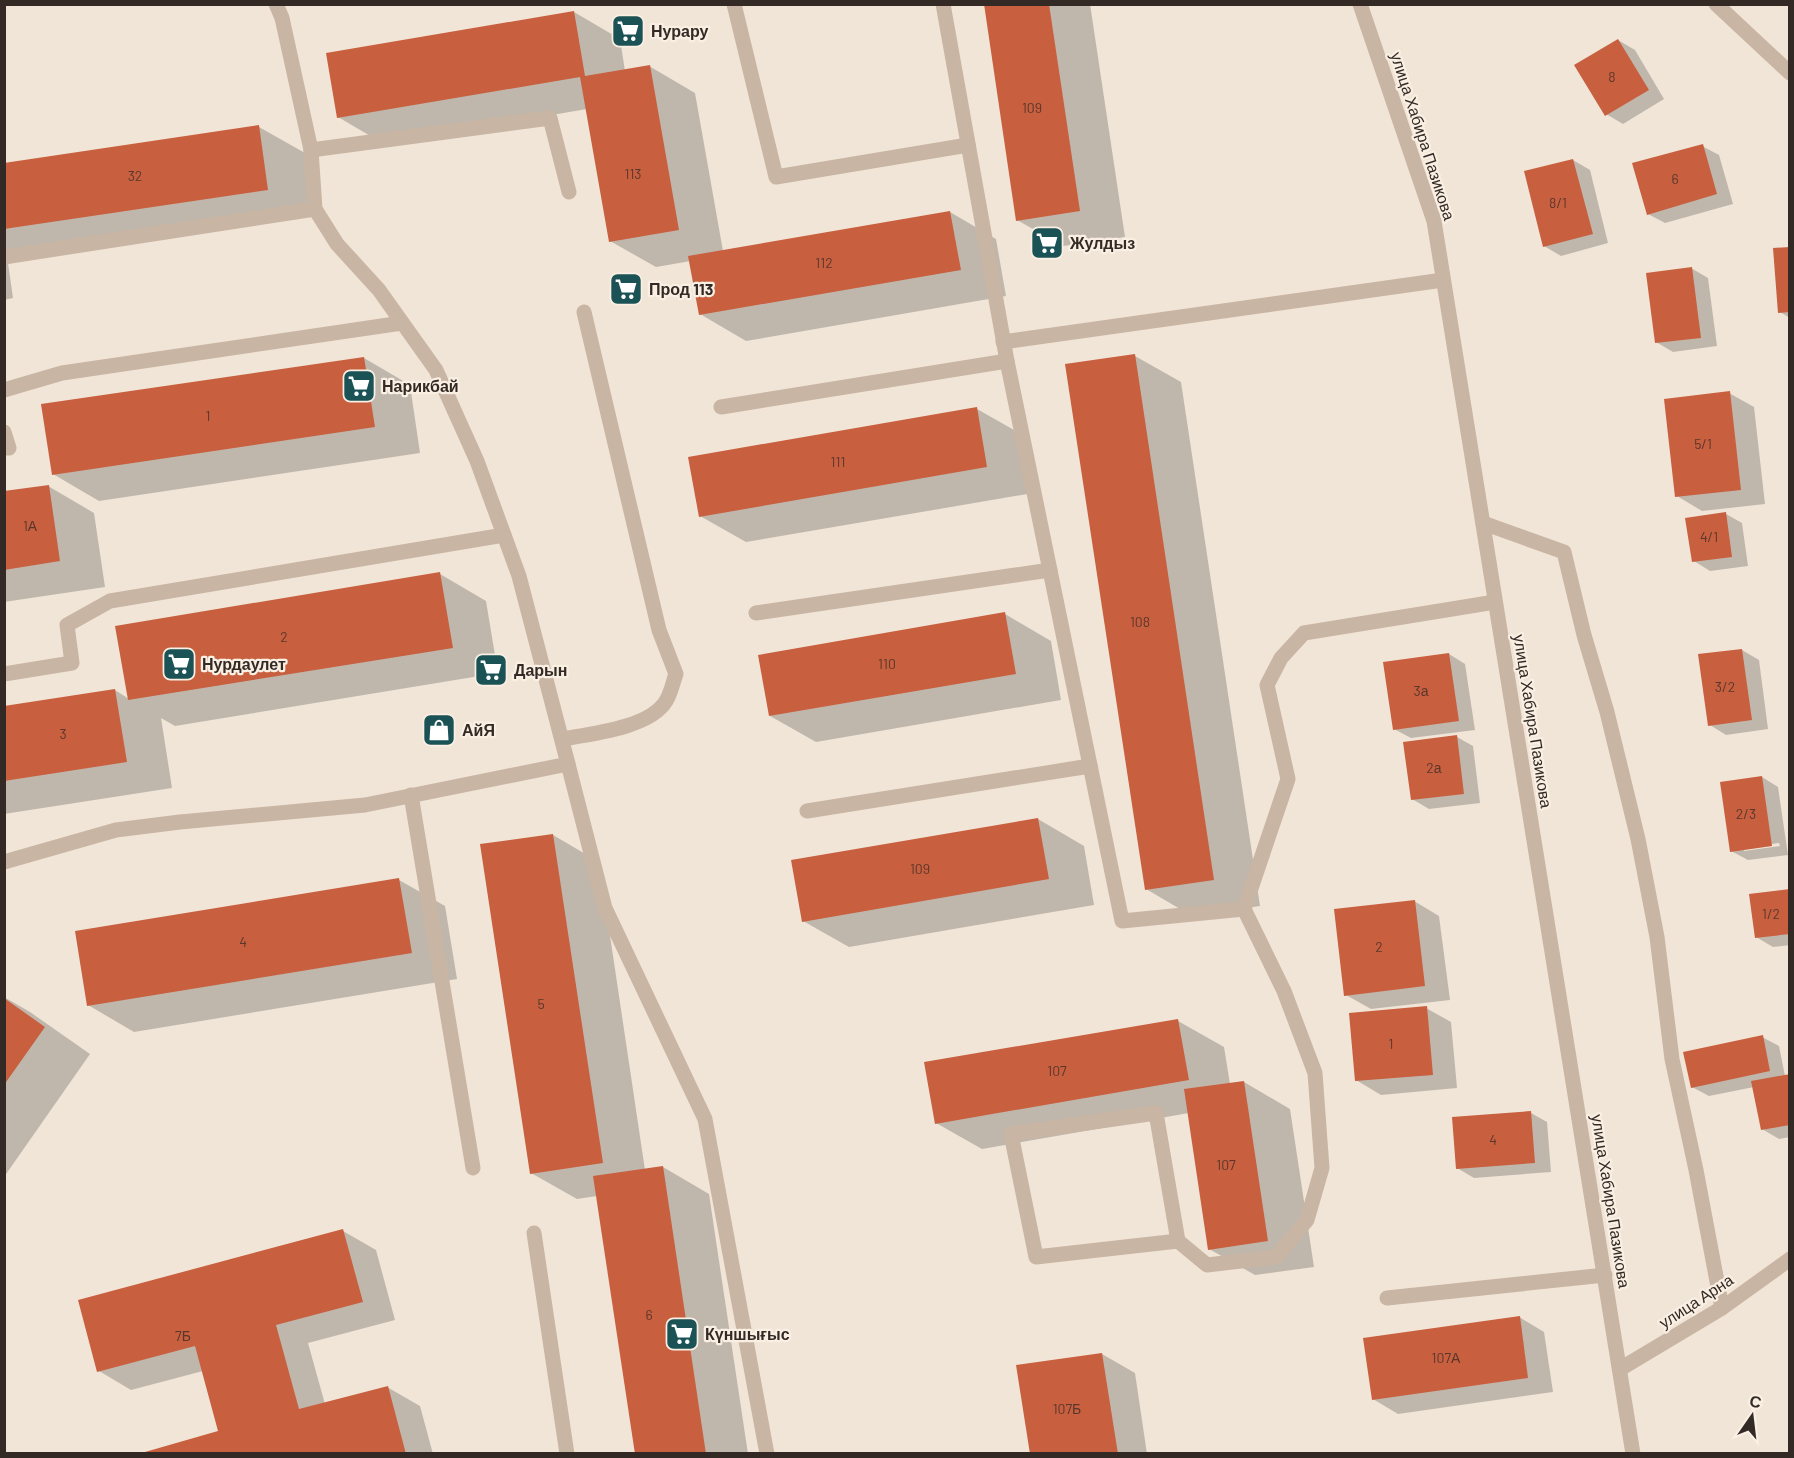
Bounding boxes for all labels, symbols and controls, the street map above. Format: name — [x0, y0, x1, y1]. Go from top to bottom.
supermarket icon: Нурару — [610, 13, 646, 49]
place label: Нурару — [651, 21, 708, 40]
street label: улица Хабира Пазикова — [1387, 49, 1460, 222]
house number: 8 — [1608, 68, 1616, 85]
house number: 109 — [1022, 99, 1042, 116]
house number: 113 — [624, 165, 642, 182]
house number: 32 — [128, 167, 142, 184]
house number: 6 — [1671, 170, 1679, 187]
house number: 8/1 — [1549, 194, 1567, 211]
supermarket icon: Жулдыз — [1029, 225, 1065, 261]
place label: Жулдыз — [1069, 233, 1135, 252]
house number: 112 — [815, 254, 833, 271]
supermarket icon: Прод 113 — [608, 271, 644, 307]
place label: Прод 113 — [649, 279, 713, 298]
supermarket icon: Нарикбай — [341, 368, 377, 404]
place label: Нарикбай — [382, 376, 459, 395]
house number: 1 — [206, 407, 210, 424]
house number: 5/1 — [1694, 435, 1712, 452]
house number: 111 — [831, 453, 845, 470]
house number: 1А — [23, 517, 38, 534]
house number: 4/1 — [1700, 528, 1718, 545]
house number: 108 — [1130, 613, 1150, 630]
house number: 2 — [280, 628, 288, 645]
street label: улица Хабира Пазикова — [1510, 633, 1557, 809]
supermarket icon: Нурдаулет — [161, 646, 197, 682]
supermarket icon: Дарын — [473, 652, 509, 688]
place label: Нурдаулет — [202, 654, 286, 673]
house number: 110 — [878, 655, 896, 672]
place label: Дарын — [514, 660, 567, 679]
house number: 3/2 — [1715, 678, 1735, 695]
house number: 3а — [1414, 682, 1429, 699]
shop icon: АйЯ — [421, 712, 457, 748]
place label: АйЯ — [462, 720, 495, 739]
house number: 3 — [59, 725, 67, 742]
house number: 2а — [1426, 759, 1442, 776]
house number: 2/3 — [1736, 805, 1756, 822]
house number: 109 — [910, 860, 930, 877]
house number: 1/2 — [1762, 905, 1780, 922]
house number: 4 — [239, 933, 247, 950]
house number: 2 — [1375, 938, 1383, 955]
house number: 5 — [537, 995, 545, 1012]
house number: 1 — [1389, 1035, 1393, 1052]
house number: 107 — [1047, 1062, 1067, 1079]
street label: улица Хабира Пазикова — [1588, 1113, 1635, 1289]
house number: 4 — [1489, 1131, 1497, 1148]
house number: 107 — [1216, 1156, 1236, 1173]
street label: улица Арна — [1655, 1270, 1736, 1332]
house number: 6 — [645, 1306, 653, 1323]
supermarket icon: Күншығыс — [664, 1316, 700, 1352]
place label: Күншығыс — [705, 1324, 790, 1343]
house number: 7Б — [175, 1327, 191, 1344]
house number: 107А — [1432, 1349, 1461, 1366]
north arrow — [1722, 1386, 1782, 1446]
text: С — [1748, 1390, 1764, 1412]
house number: 107Б — [1053, 1400, 1081, 1417]

